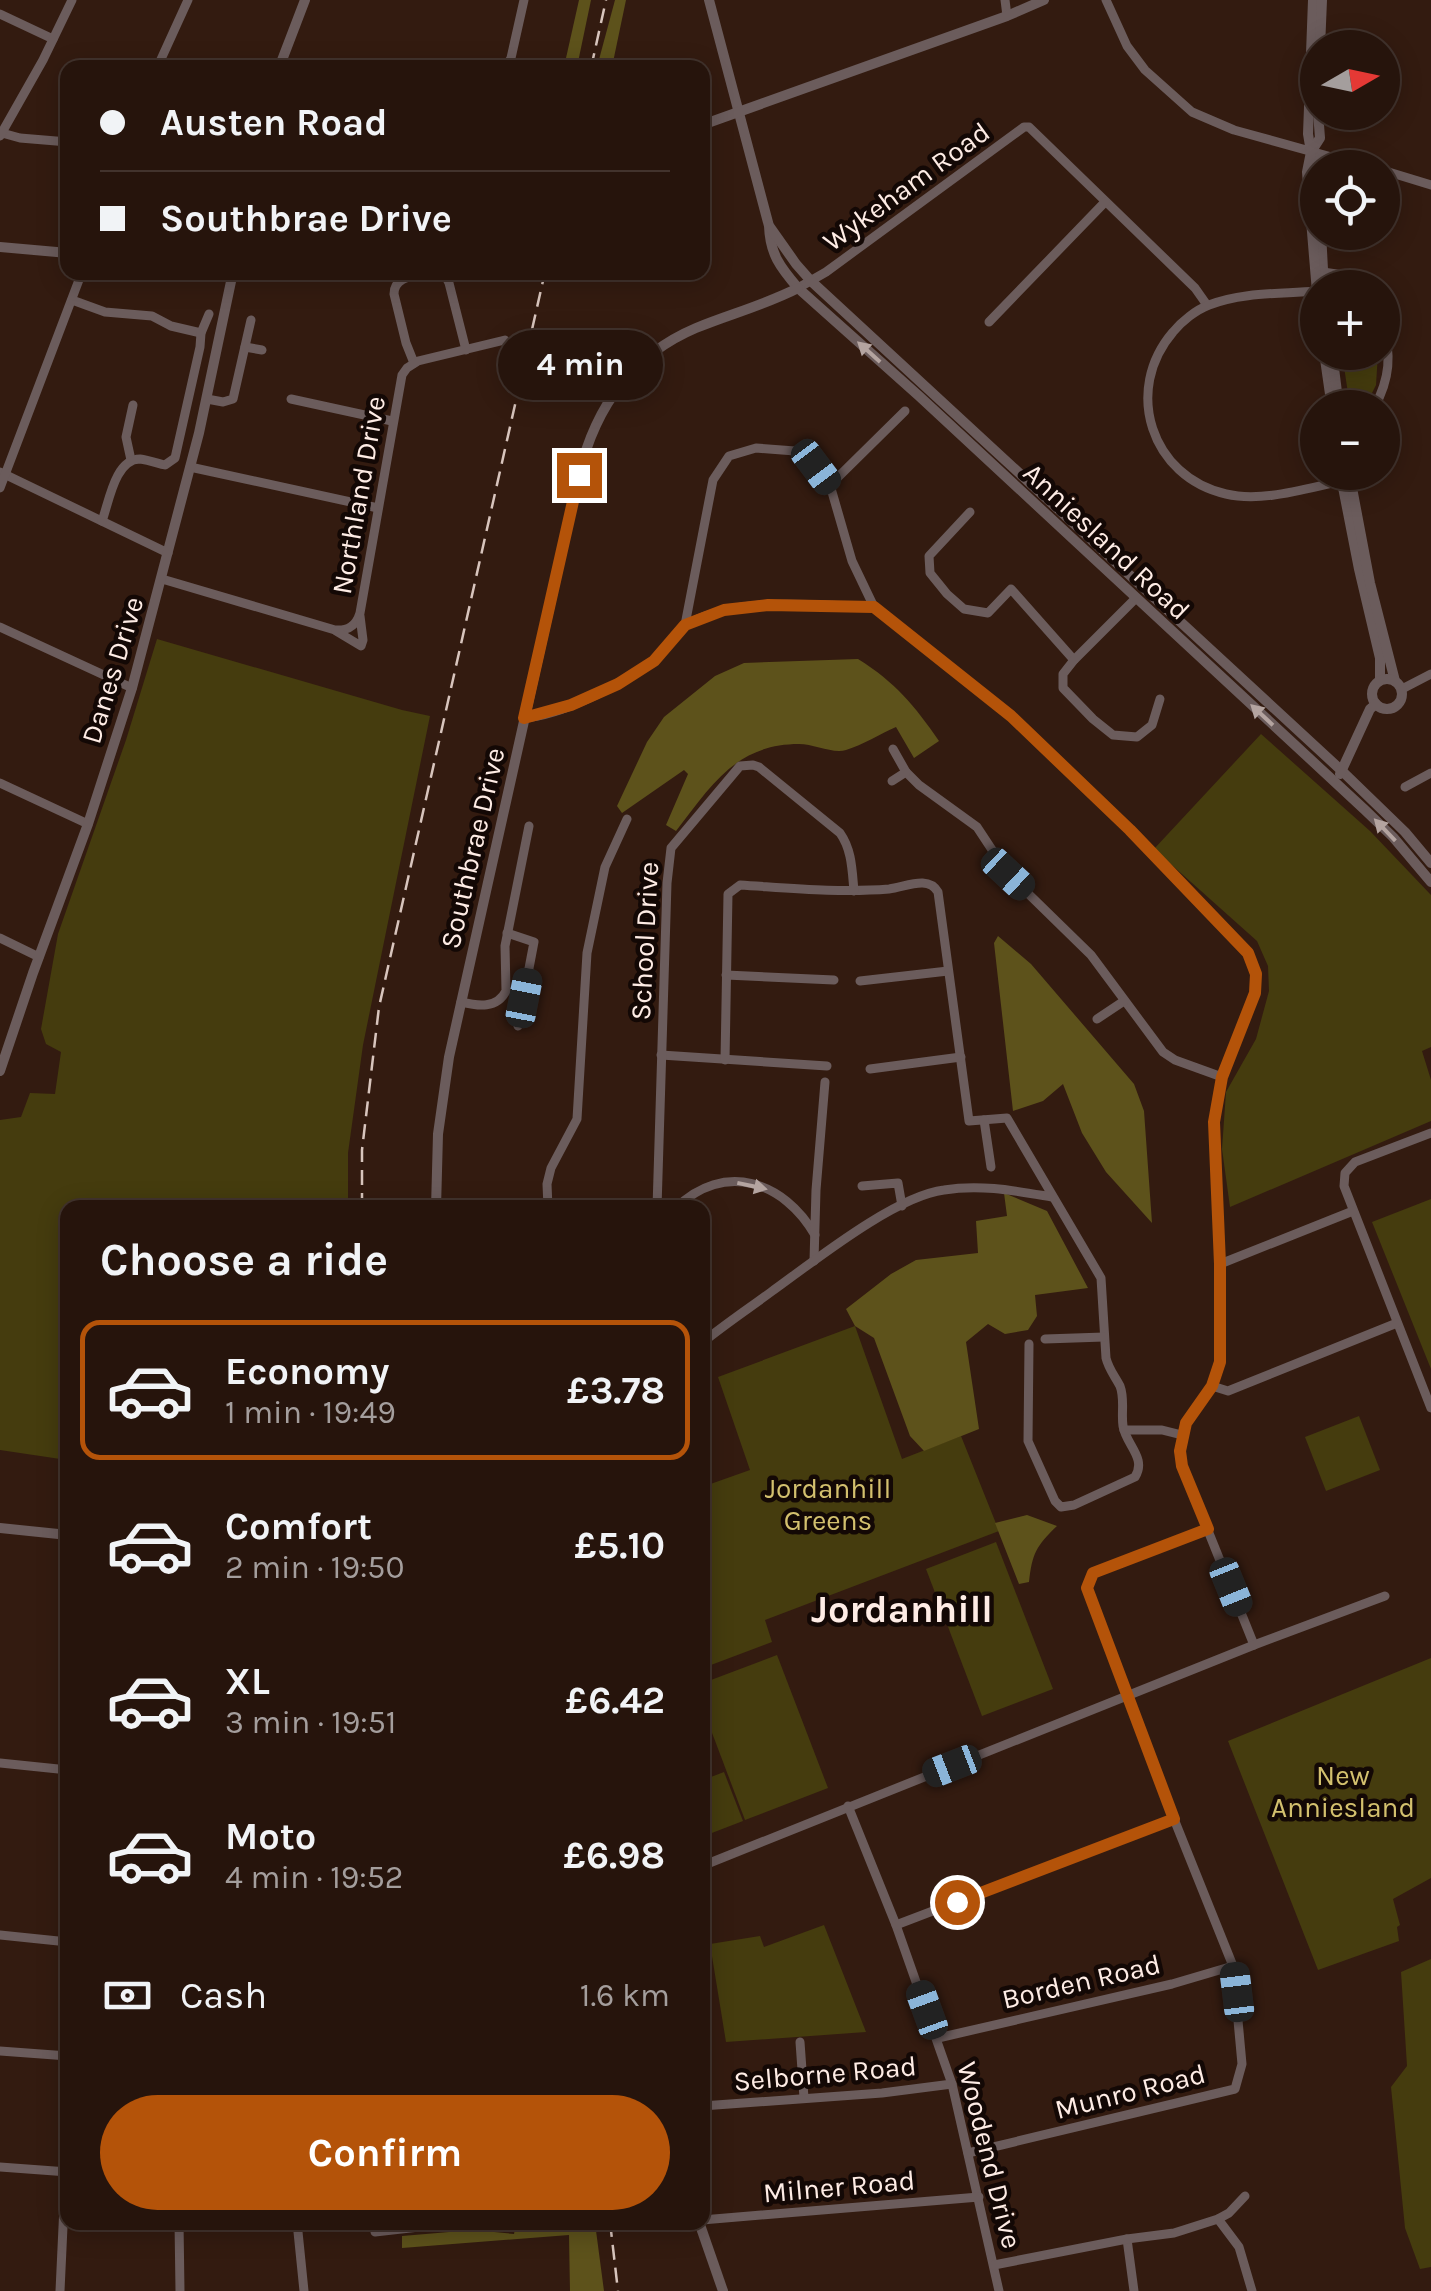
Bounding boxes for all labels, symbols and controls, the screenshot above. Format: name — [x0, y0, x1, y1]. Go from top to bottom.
north arrow — [1300, 30, 1400, 130]
map controls — [1300, 30, 1400, 490]
text: Austen Road — [160, 100, 388, 145]
street label: Wykeham Road — [817, 115, 996, 258]
button: locate — [1300, 150, 1400, 250]
text: Southbrae Drive — [160, 196, 452, 241]
button: + — [1300, 270, 1400, 370]
callout: 4 min — [496, 330, 662, 400]
one-way arrow — [857, 341, 882, 363]
text: 4 min — [537, 346, 624, 383]
button: − — [1300, 390, 1400, 490]
street label: Northland Drive — [325, 393, 392, 597]
car — [786, 434, 846, 500]
route end — [557, 453, 602, 498]
street label: Anniesland Road — [1017, 456, 1197, 627]
street label: Danes Drive — [74, 593, 150, 748]
one-way arrow — [1250, 704, 1274, 727]
street label: Southbrae Drive — [433, 744, 512, 952]
one-way arrow — [1373, 818, 1397, 842]
car — [976, 843, 1040, 905]
street label: School Drive — [624, 861, 665, 1021]
car — [504, 966, 544, 1030]
one-way arrow — [737, 1178, 768, 1194]
text: Choose a ride — [100, 1234, 388, 1286]
icon: car — [105, 1345, 195, 1435]
text: Economy — [225, 1349, 389, 1394]
text: £3.78 — [567, 1368, 665, 1413]
text: 1 min · 19:49 — [225, 1394, 396, 1431]
park label: Jordanhill Greens — [765, 1472, 891, 1537]
icon: car — [105, 1500, 195, 1590]
text: Comfort — [225, 1504, 372, 1549]
text: £5.10 — [574, 1523, 665, 1568]
text: 2 min · 19:50 — [225, 1549, 404, 1586]
car — [1206, 1554, 1256, 1620]
district label: Jordanhill — [811, 1587, 993, 1632]
icon: car — [105, 1655, 195, 1745]
text: XL — [225, 1659, 270, 1704]
text: £6.42 — [565, 1678, 665, 1723]
text: 3 min · 19:51 — [225, 1704, 396, 1741]
car — [919, 1741, 985, 1791]
park label: New Anniesland — [1271, 1759, 1415, 1824]
icon: car — [105, 1810, 195, 1900]
text: Moto — [225, 1814, 316, 1859]
text: £6.98 — [563, 1833, 665, 1878]
text: 4 min · 19:52 — [225, 1859, 403, 1896]
route start — [935, 1880, 980, 1925]
street label: Borden Road — [999, 1947, 1164, 2016]
car — [1218, 1960, 1256, 2024]
icon: cash — [100, 1968, 155, 2023]
text: Cash — [180, 1973, 267, 2018]
text: 1.6 km — [580, 1977, 670, 2014]
car — [903, 1977, 951, 2043]
street label: Selborne Road — [732, 2049, 918, 2098]
street label: Munro Road — [1051, 2057, 1209, 2126]
street label: Woodend Drive — [950, 2058, 1029, 2252]
button: Confirm — [100, 2095, 670, 2210]
street label: Milner Road — [762, 2163, 916, 2210]

